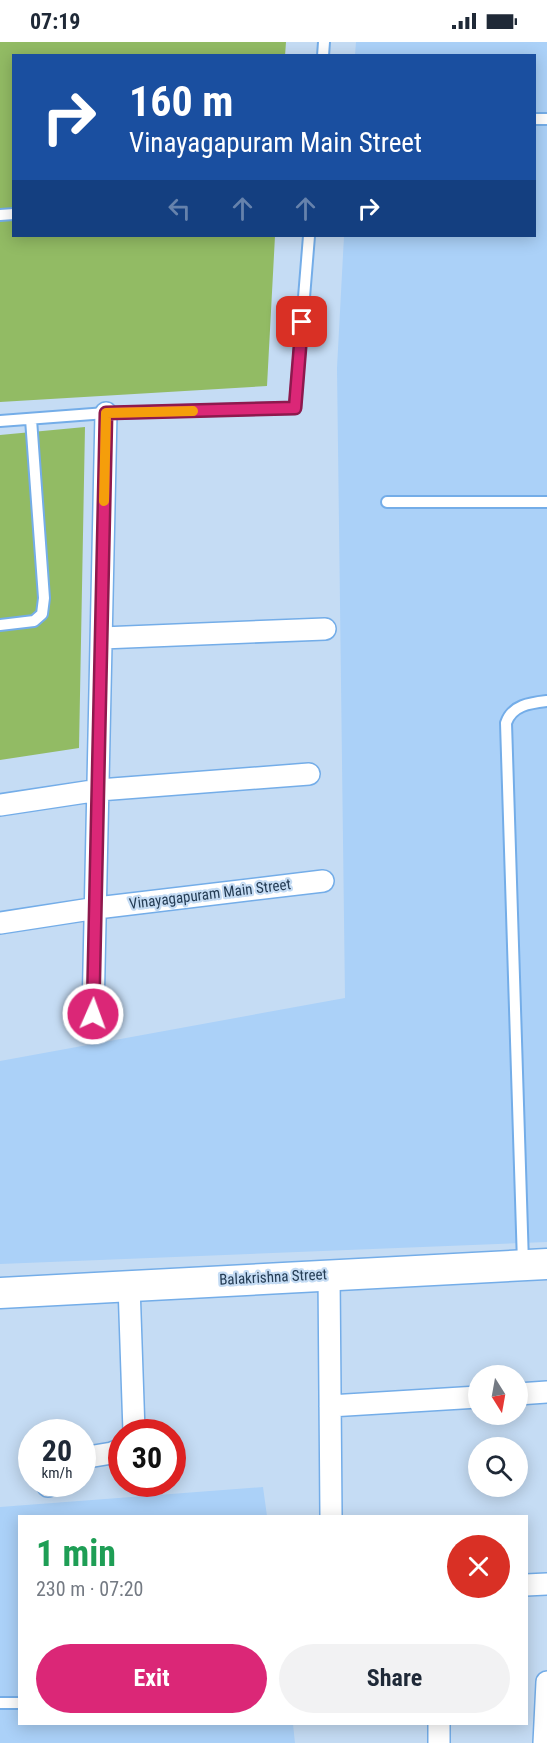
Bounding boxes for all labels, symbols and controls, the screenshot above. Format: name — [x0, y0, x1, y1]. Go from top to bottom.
text: 07:19 — [30, 9, 81, 34]
text: 160 m — [129, 77, 234, 126]
icon: right — [30, 78, 108, 156]
text: Vinayagapuram Main Street — [129, 127, 422, 159]
icon: left — [163, 192, 196, 225]
icon: ahead — [226, 192, 259, 225]
icon: ahead — [289, 192, 322, 225]
icon: right — [352, 192, 385, 225]
pin — [276, 296, 327, 347]
icon: arrive — [285, 305, 318, 338]
street label: Vinayagapuram Main Street — [128, 875, 292, 913]
position arrow — [61, 982, 125, 1046]
street label: Balakrishna Street — [219, 1265, 327, 1289]
north arrow — [468, 1365, 528, 1425]
map controls — [468, 1365, 528, 1497]
speed limit sign: 30 — [108, 1419, 186, 1497]
text: 20 — [42, 1433, 72, 1468]
button: search — [468, 1437, 528, 1497]
text: km/h — [42, 1464, 72, 1482]
text: 1 min — [36, 1533, 116, 1575]
button: close — [447, 1535, 510, 1598]
text: 230 m · 07:20 — [36, 1577, 143, 1601]
button: Exit — [36, 1644, 267, 1713]
button: Share — [279, 1644, 510, 1713]

